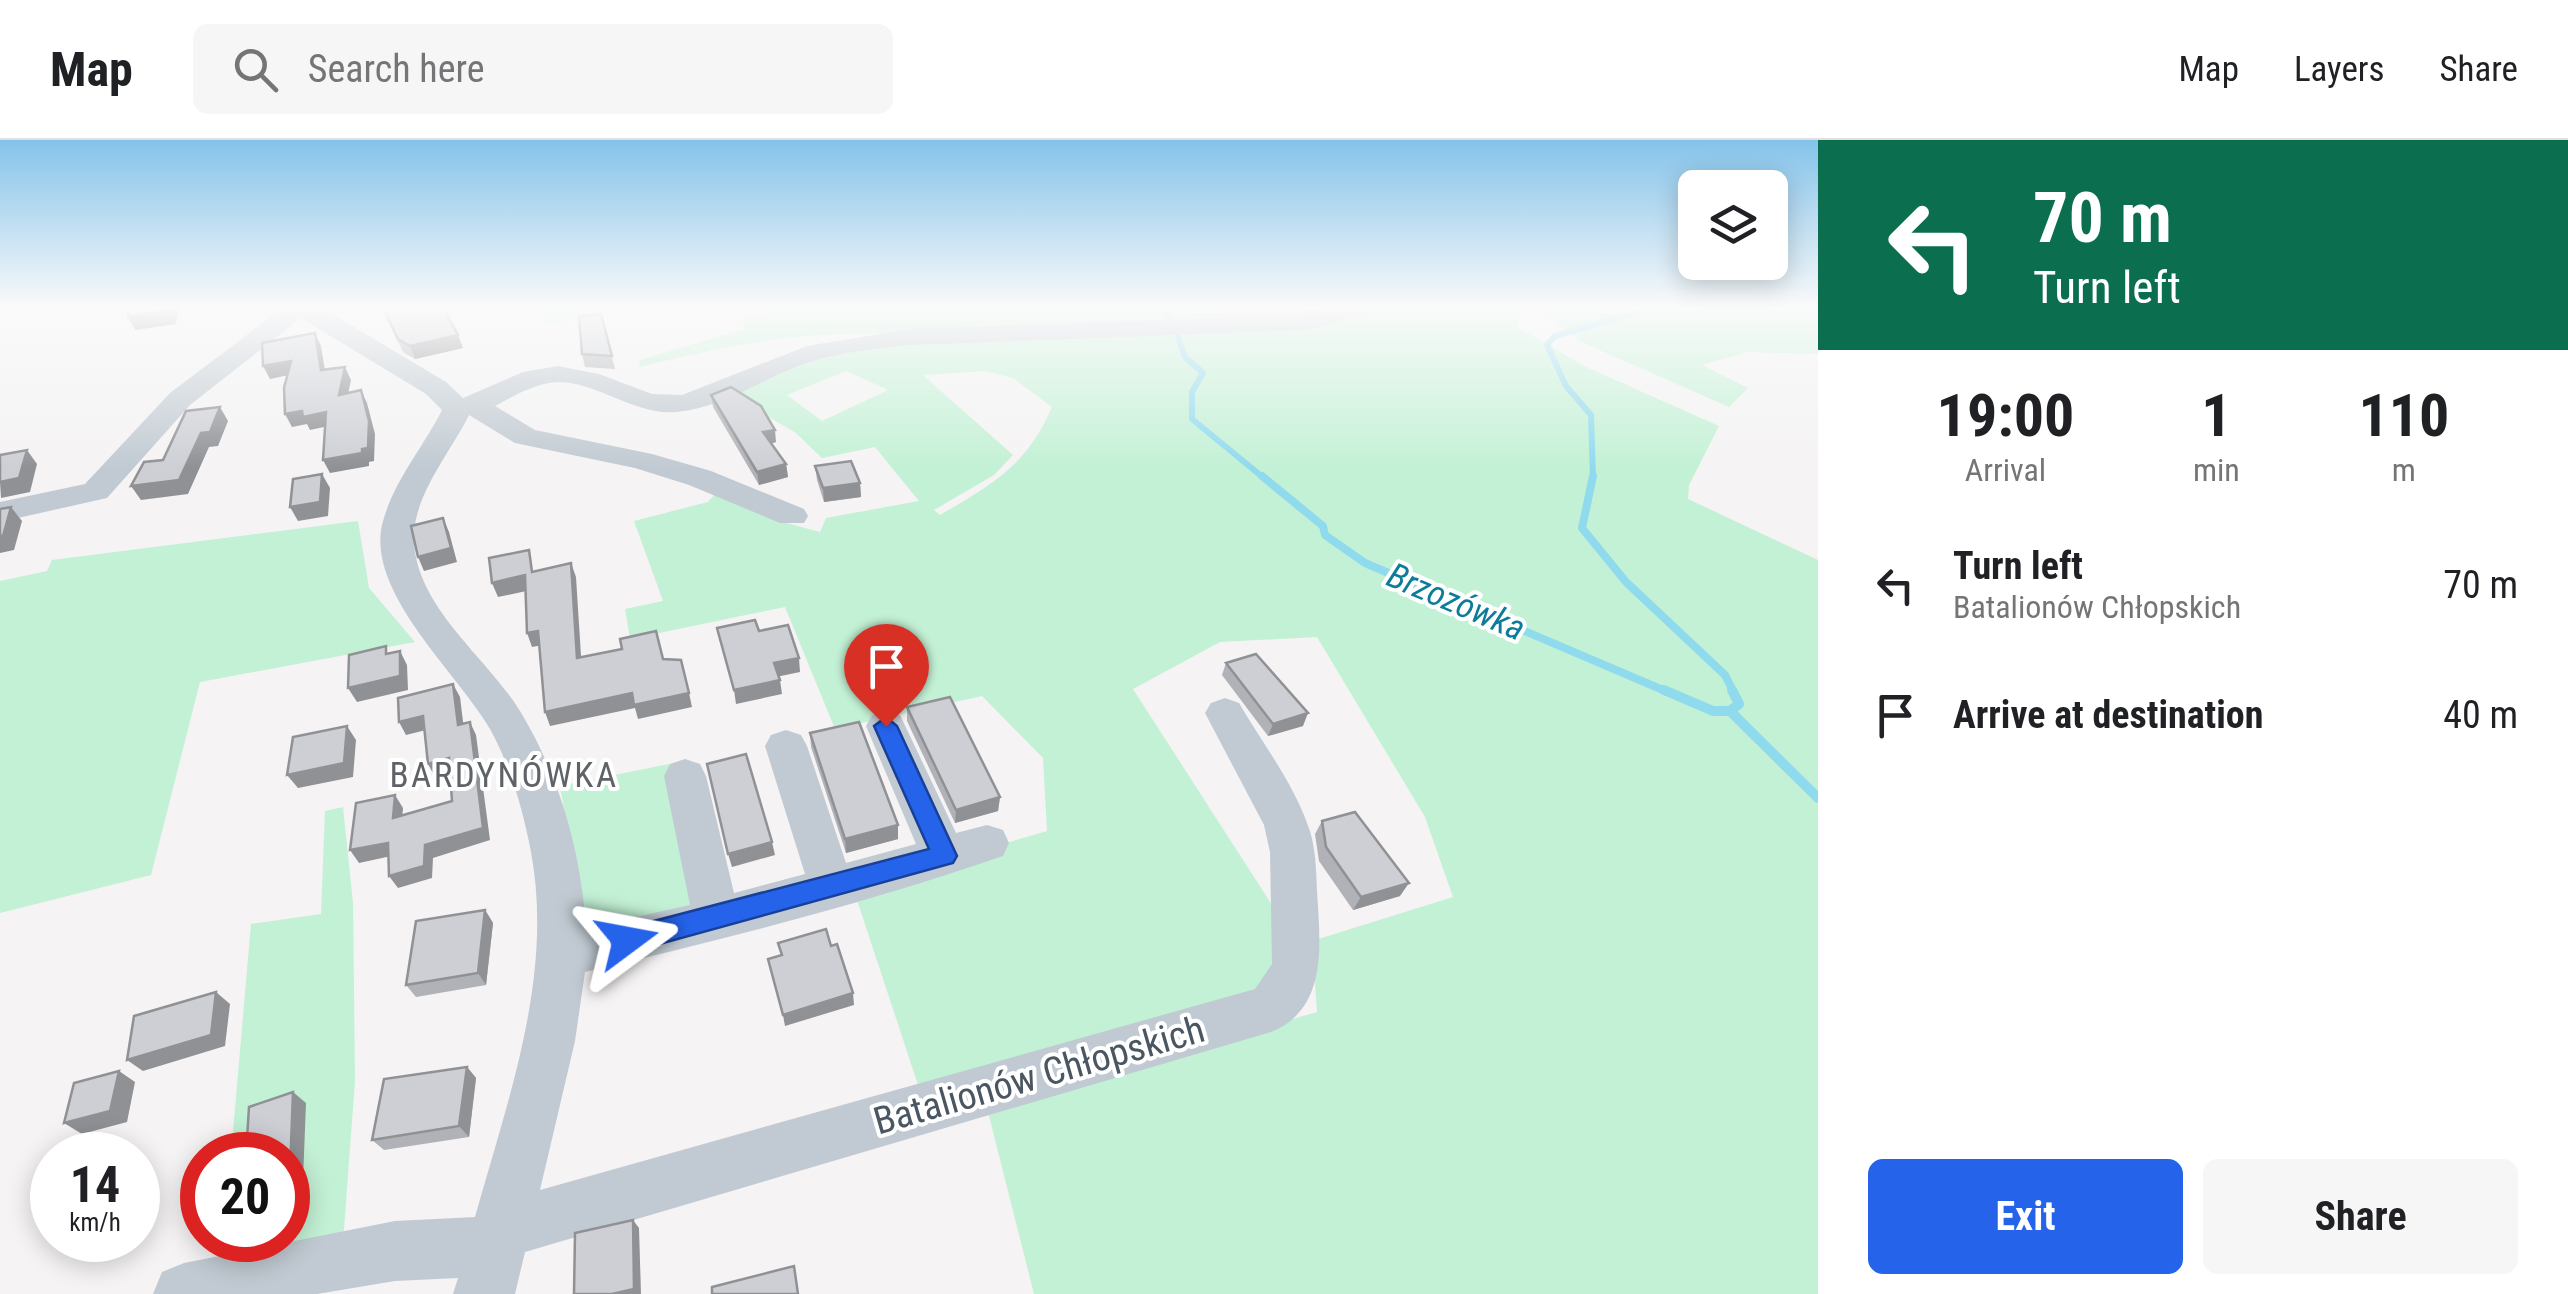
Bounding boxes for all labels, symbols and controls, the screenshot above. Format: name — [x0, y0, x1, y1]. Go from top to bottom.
search box — [193, 24, 893, 114]
text: Map — [50, 41, 133, 98]
icon: search — [228, 42, 283, 97]
text: Search here — [308, 47, 485, 91]
text: Map — [2178, 49, 2239, 90]
text: Layers — [2294, 49, 2384, 90]
text: Share — [2439, 49, 2518, 90]
map controls — [1678, 170, 1788, 280]
button: layers — [1678, 170, 1788, 280]
text: 70 m — [2033, 177, 2172, 259]
icon: left — [1868, 180, 1998, 310]
text: Turn left — [2033, 261, 2181, 314]
text: 19:00 — [1937, 380, 2074, 451]
text: 1 — [2201, 380, 2232, 451]
text: 110 — [2358, 380, 2449, 451]
text: Arrival — [1965, 451, 2046, 489]
text: min — [2193, 451, 2240, 489]
text: m — [2392, 451, 2416, 489]
text: Turn left — [1953, 544, 2083, 588]
water label: Brzozówka — [1381, 555, 1531, 649]
icon: left — [1868, 558, 1923, 613]
text: 70 m — [2443, 563, 2518, 607]
text: Batalionów Chłopskich — [1953, 588, 2241, 626]
pin — [844, 624, 929, 727]
icon: arrive — [859, 639, 914, 694]
icon: arrive — [1868, 688, 1923, 743]
text: Arrive at destination — [1953, 693, 2263, 737]
text: 40 m — [2443, 693, 2518, 737]
district label: BARDYNÓWKA — [389, 755, 619, 796]
position arrow — [575, 888, 679, 992]
street label: Batalionów Chłopskich — [869, 1007, 1209, 1143]
speed limit sign: 20 — [180, 1132, 310, 1262]
text: 14 — [70, 1156, 120, 1214]
button: Exit — [1868, 1159, 2183, 1274]
button: Share — [2203, 1159, 2518, 1274]
text: km/h — [69, 1208, 121, 1237]

